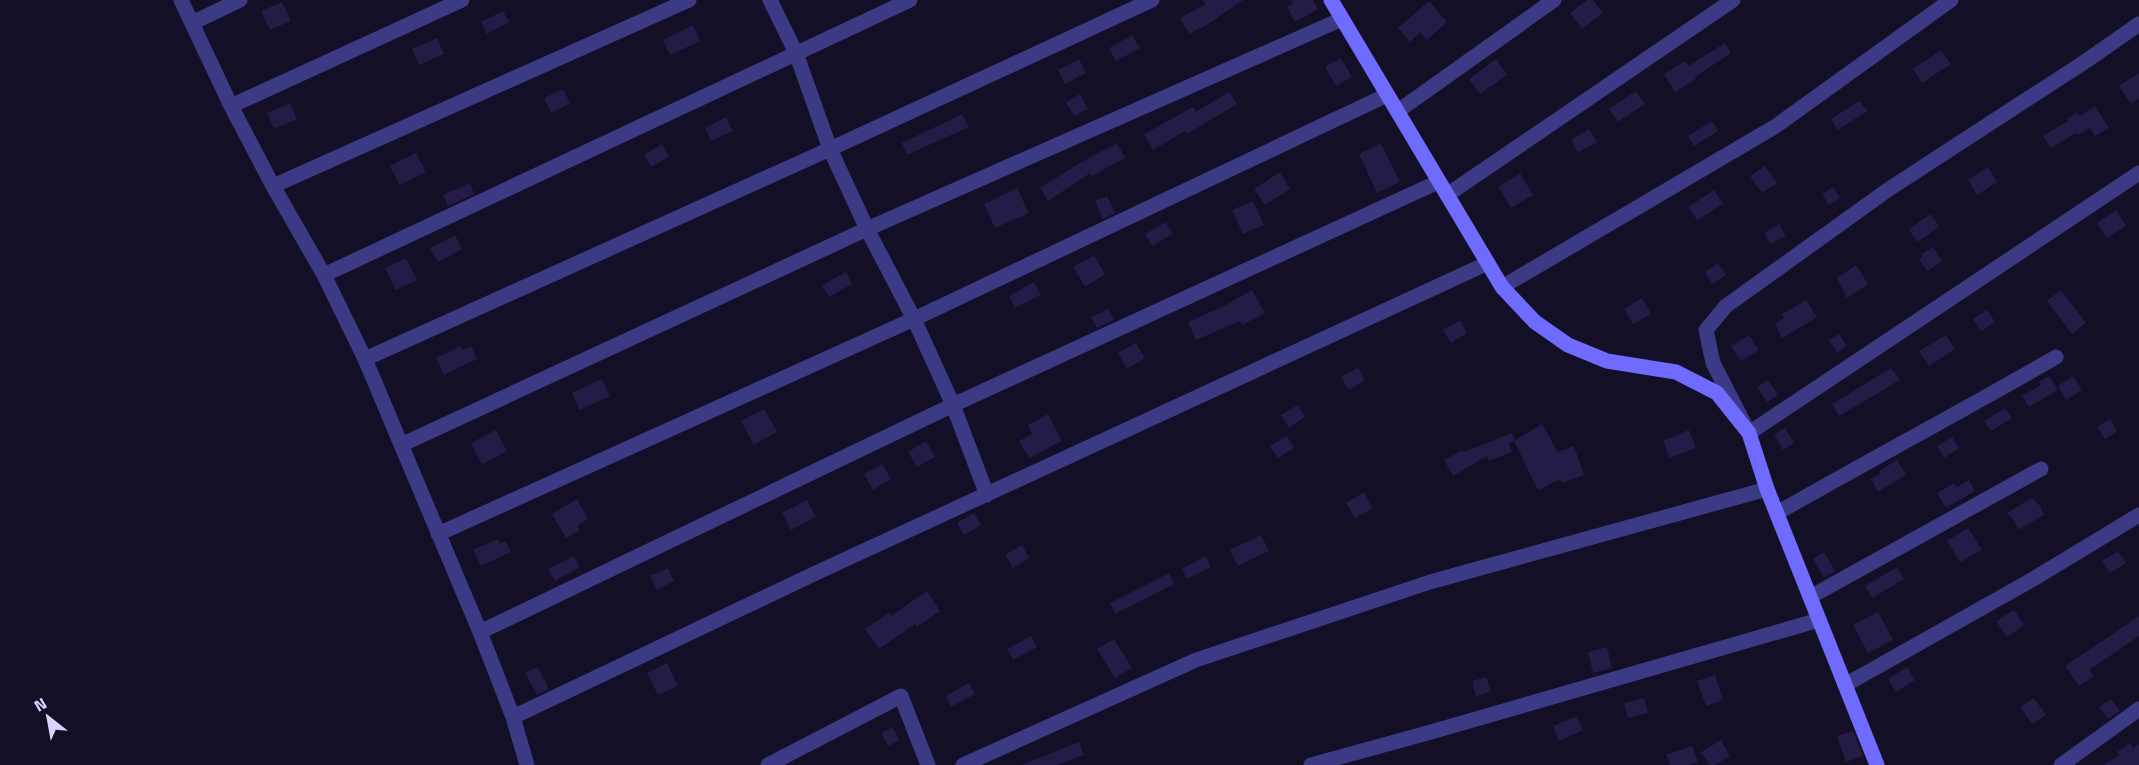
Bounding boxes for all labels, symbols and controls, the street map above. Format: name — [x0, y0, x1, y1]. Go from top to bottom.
north arrow — [18, 687, 78, 747]
text: N — [29, 691, 51, 717]

